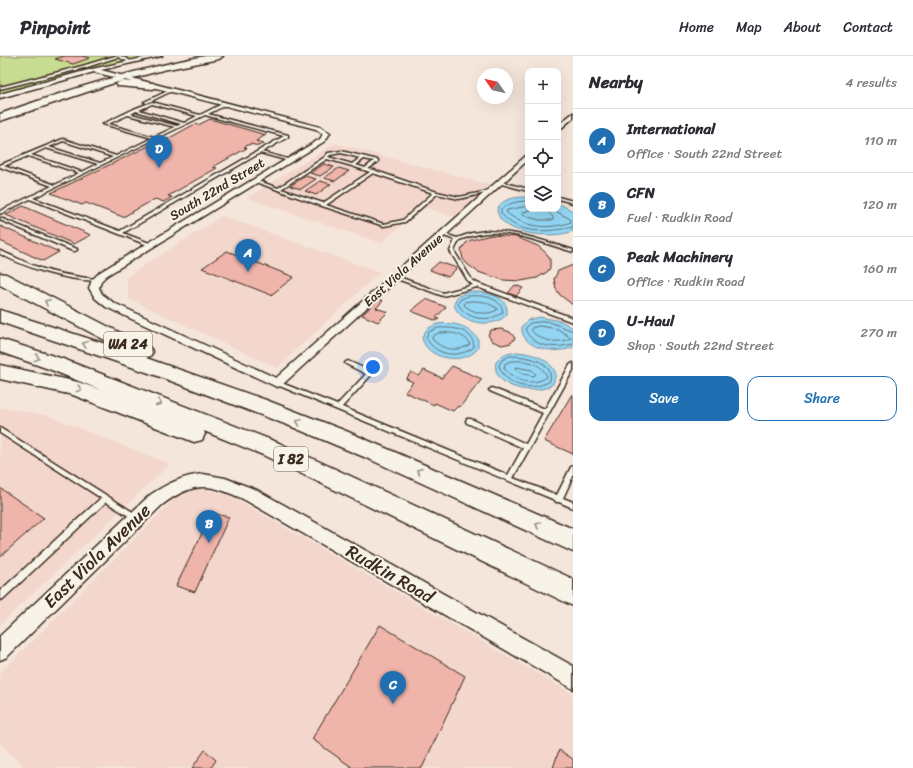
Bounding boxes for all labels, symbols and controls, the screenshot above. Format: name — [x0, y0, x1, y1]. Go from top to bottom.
text: Pinpoint — [20, 11, 91, 44]
text: Home — [679, 15, 714, 40]
text: Map — [736, 15, 762, 40]
text: About — [784, 15, 821, 40]
text: Contact — [843, 15, 893, 40]
text: Nearby — [589, 67, 643, 97]
north arrow — [477, 68, 513, 104]
map controls — [525, 68, 561, 212]
button: + — [525, 68, 561, 104]
text: 4 results — [845, 71, 897, 94]
button: − — [525, 104, 561, 140]
text: International — [627, 116, 715, 142]
text: A — [598, 129, 606, 152]
text: 110 m — [864, 129, 897, 152]
pin: D — [146, 135, 172, 168]
button: locate — [525, 140, 561, 176]
text: Office · South 22nd Street — [627, 142, 782, 165]
street label: South 22nd Street — [165, 151, 270, 227]
button: layers — [525, 176, 561, 212]
text: CFN — [627, 180, 655, 206]
text: B — [598, 193, 606, 216]
text: 120 m — [862, 193, 897, 216]
text: Fuel · Rudkin Road — [627, 206, 732, 229]
street label: East Viola Avenue — [358, 227, 449, 312]
pin: A — [235, 239, 261, 272]
text: Peak Machinery — [627, 244, 733, 270]
text: C — [598, 257, 606, 280]
text: 160 m — [862, 257, 897, 280]
text: Office · Rudkin Road — [627, 270, 744, 293]
one-way arrow — [44, 300, 51, 307]
text: U-Haul — [627, 308, 674, 334]
text: D — [598, 321, 606, 344]
text: 270 m — [860, 321, 897, 344]
road number: WA 24 — [104, 332, 152, 356]
text: Shop · South 22nd Street — [627, 334, 774, 357]
one-way arrow — [82, 340, 89, 349]
one-way arrow — [33, 353, 40, 361]
your location — [363, 357, 383, 377]
button: Save — [589, 376, 739, 421]
button: Share — [747, 376, 897, 421]
one-way arrow — [75, 384, 82, 393]
one-way arrow — [155, 399, 162, 407]
one-way arrow — [295, 419, 303, 427]
road number: I 82 — [274, 447, 308, 471]
one-way arrow — [416, 468, 423, 476]
street label: East Viola Avenue — [35, 496, 159, 616]
pin: B — [196, 510, 222, 543]
one-way arrow — [534, 522, 542, 530]
street label: Rudkin Road — [340, 536, 441, 613]
pin: C — [380, 671, 406, 704]

